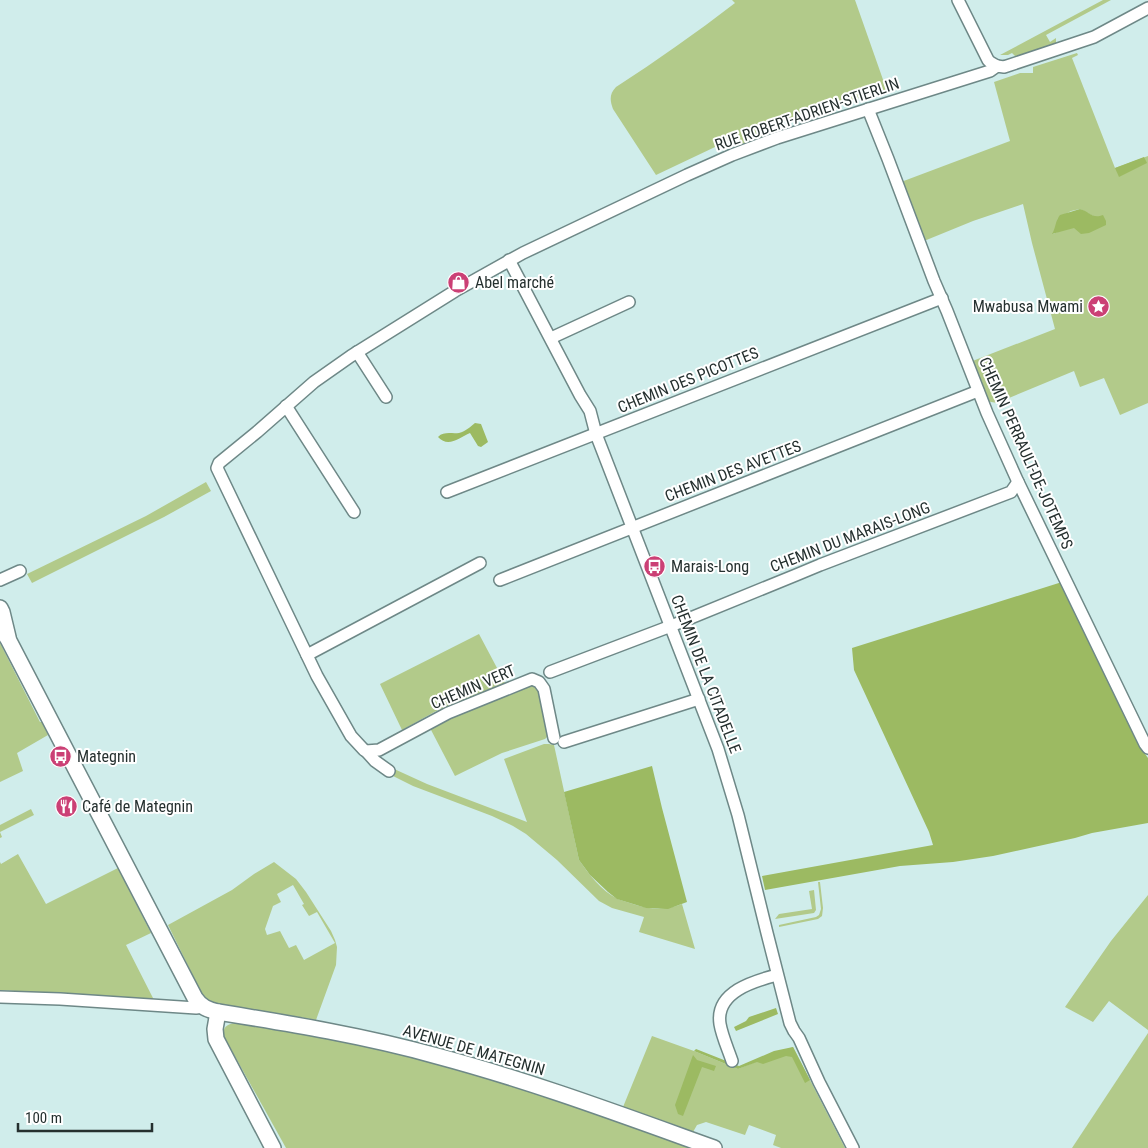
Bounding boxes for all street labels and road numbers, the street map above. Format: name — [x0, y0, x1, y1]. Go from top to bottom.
street label: RUE ROBERT-ADRIEN-STIERLIN — [712, 74, 902, 154]
street label: CHEMIN DES PICOTTES — [615, 343, 761, 417]
street label: CHEMIN PERRAULT-DE-JOTEMPS — [975, 354, 1077, 552]
street label: CHEMIN DES AVETTES — [662, 436, 804, 506]
street label: CHEMIN DU MARAIS-LONG — [767, 498, 933, 576]
street label: CHEMIN DE LA CITADELLE — [667, 592, 745, 756]
street label: CHEMIN VERT — [428, 661, 518, 713]
street label: AVENUE DE MATEGNIN — [401, 1021, 547, 1079]

